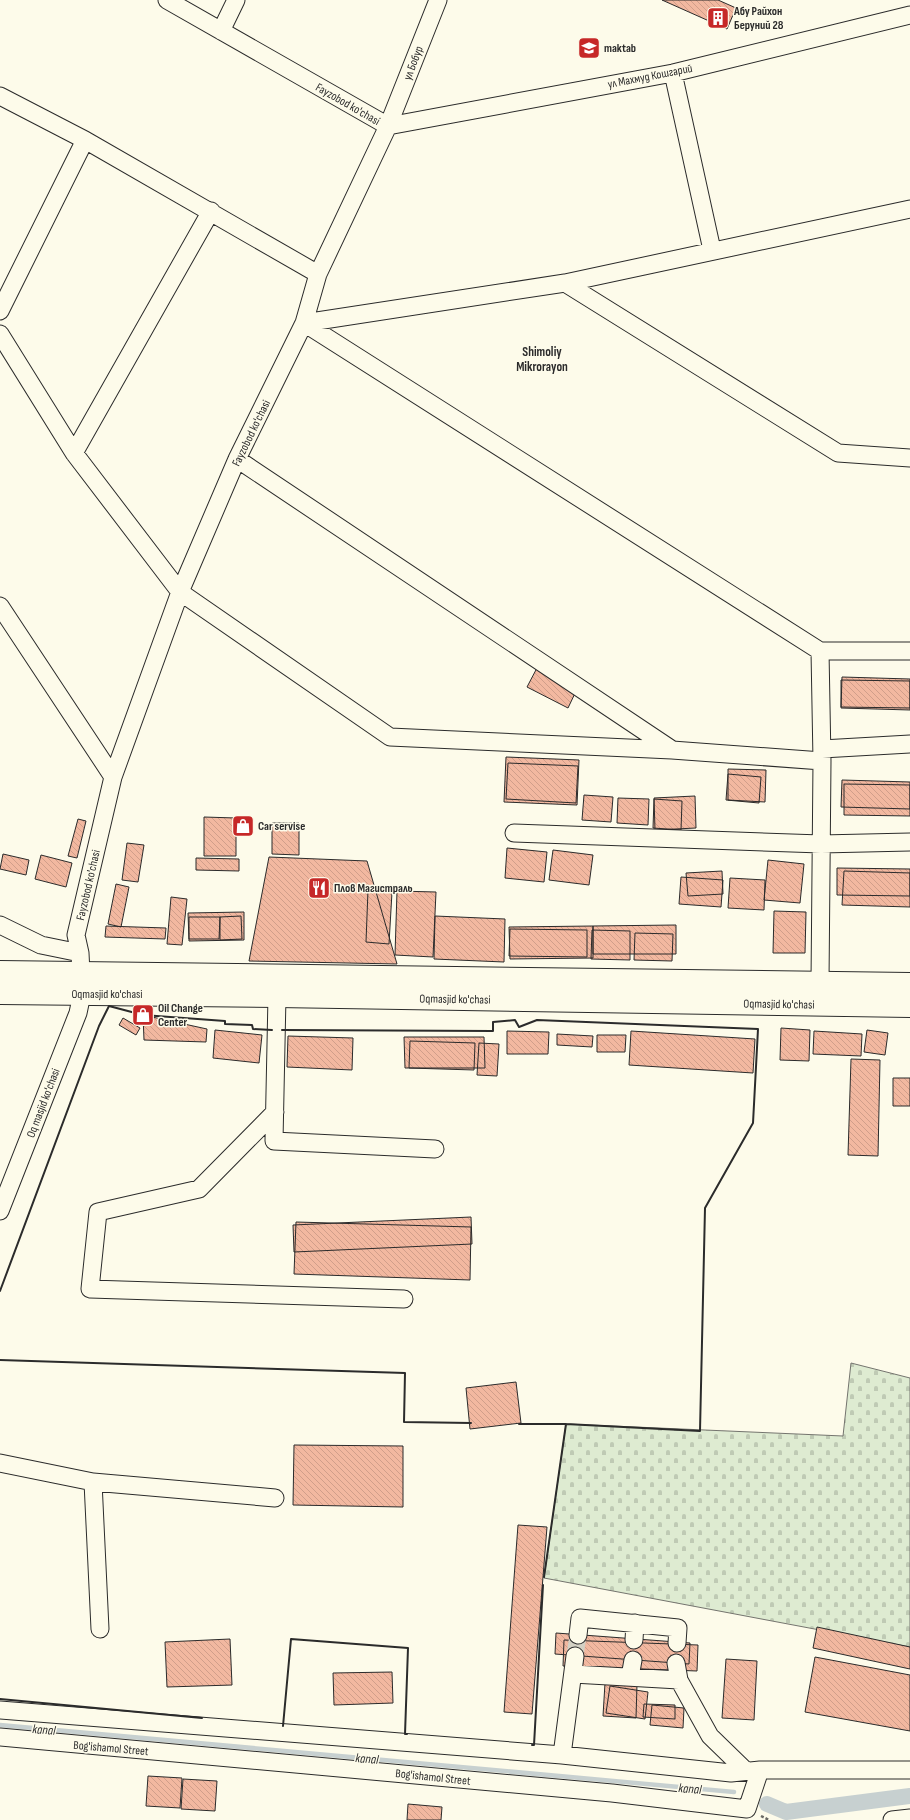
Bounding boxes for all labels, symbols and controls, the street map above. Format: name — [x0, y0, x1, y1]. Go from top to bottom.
place label: Абу Райхон Беруний 28 — [733, 4, 784, 33]
building icon: Абу Райхон Беруний 28 — [705, 5, 731, 31]
school or university icon: maktab — [576, 35, 602, 61]
place label: maktab — [604, 41, 636, 56]
street label: ул Бобур — [400, 44, 427, 82]
street label: ул Махмуд Кошгарий — [606, 61, 694, 92]
street label: Fayzobod ko'chasi — [313, 80, 383, 129]
district label: Shimoliy Mikrorayon — [516, 344, 568, 375]
street label: Fayzobod ko'chasi — [229, 398, 274, 469]
shop icon: Car servise — [230, 813, 256, 839]
place label: Car servise — [258, 819, 305, 834]
street label: Fayzobod ko'chasi — [73, 848, 104, 922]
restaurant icon: Плов Магистраль — [306, 875, 332, 901]
place label: Плов Магистраль — [334, 881, 413, 896]
street label: Oqmasjid ko'chasi — [71, 987, 143, 1002]
street label: Oqmasjid ko'chasi — [419, 991, 491, 1008]
street label: Oqmasjid ko'chasi — [743, 996, 815, 1013]
place label: Oil Change Center — [158, 1001, 203, 1030]
shop icon: Oil Change Center — [130, 1002, 156, 1028]
street label: Oq masjid ko'chasi — [23, 1066, 64, 1140]
water label: kanal — [32, 1721, 57, 1739]
street label: Bog'ishamol Street — [73, 1738, 149, 1759]
water label: kanal — [355, 1750, 380, 1768]
street label: Bog'ishamol Street — [395, 1766, 472, 1789]
water label: kanal — [678, 1780, 703, 1798]

